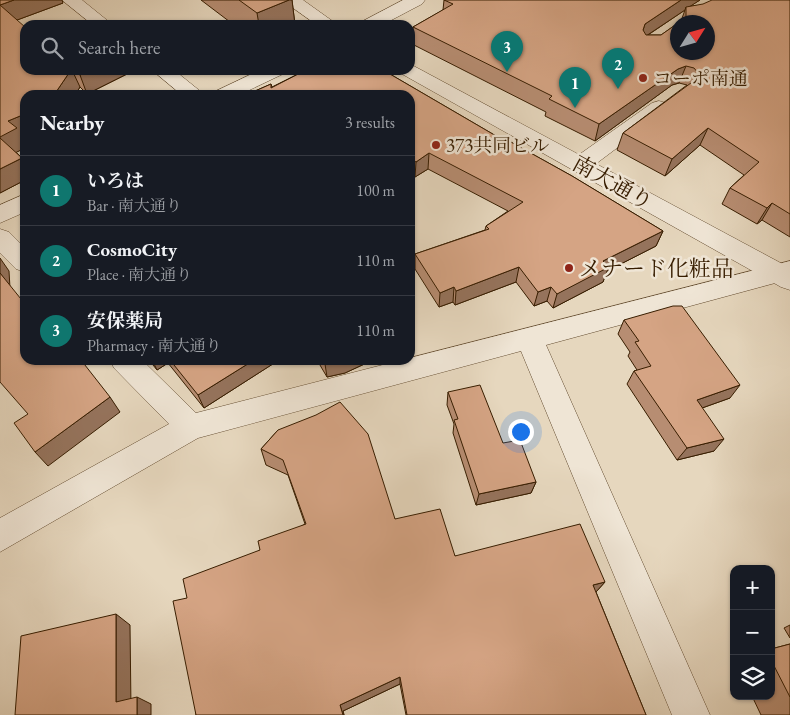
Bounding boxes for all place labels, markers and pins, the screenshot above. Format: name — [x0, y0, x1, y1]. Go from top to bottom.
pin: 3 — [491, 31, 523, 72]
pin: 2 — [602, 48, 634, 89]
place label: コーポ南通 — [653, 66, 748, 91]
pin: 1 — [559, 67, 591, 108]
marker: コーポ南通 — [637, 72, 649, 84]
place label: 373共同ビル — [446, 133, 549, 158]
marker: 373共同ビル — [430, 139, 442, 151]
place label: メナード化粧品 — [579, 254, 733, 283]
marker: メナード化粧品 — [563, 262, 575, 274]

